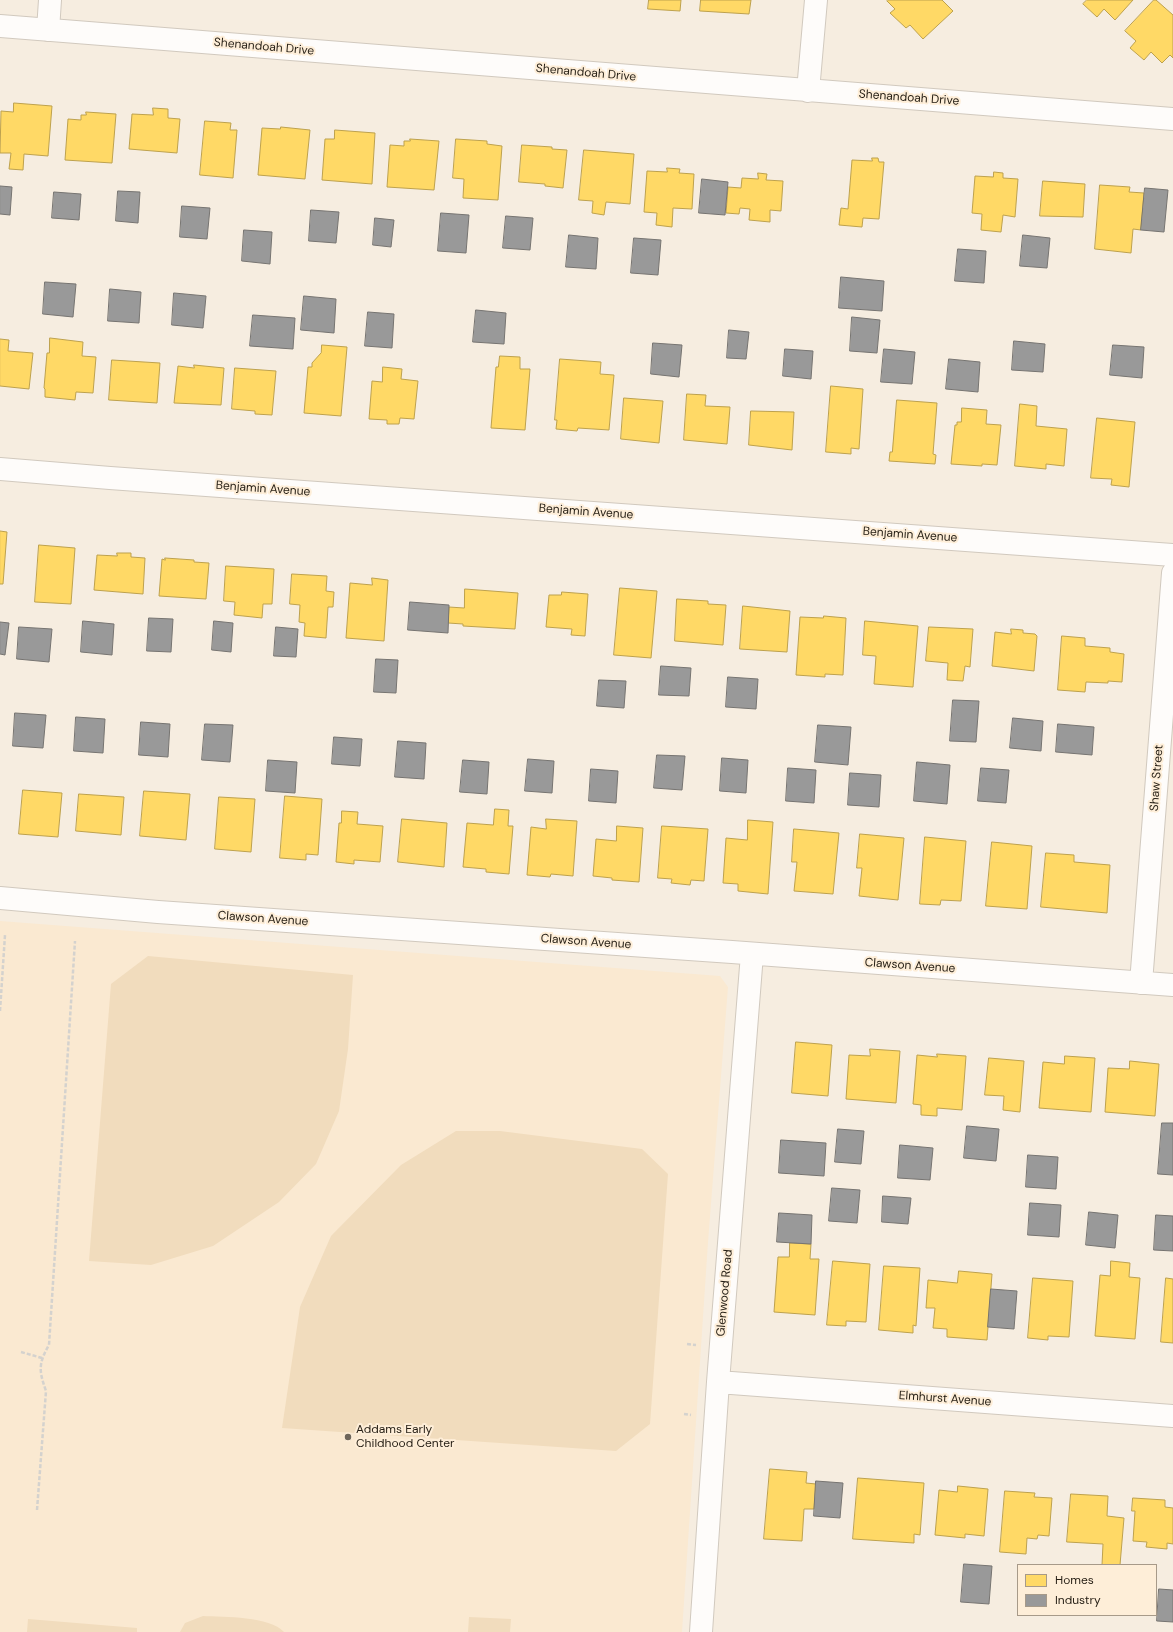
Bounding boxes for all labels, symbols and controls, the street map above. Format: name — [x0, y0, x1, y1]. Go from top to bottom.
street label: Shenandoah Drive — [213, 35, 315, 59]
street label: Shenandoah Drive — [535, 61, 637, 85]
street label: Shenandoah Drive — [858, 87, 960, 109]
street label: Benjamin Avenue — [215, 479, 311, 499]
street label: Benjamin Avenue — [538, 502, 634, 522]
street label: Benjamin Avenue — [862, 525, 958, 545]
street label: Shaw Street — [1147, 744, 1167, 812]
street label: Clawson Avenue — [217, 909, 309, 929]
street label: Clawson Avenue — [540, 932, 632, 952]
street label: Clawson Avenue — [864, 956, 956, 976]
street label: Glenwood Road — [714, 1249, 736, 1337]
street label: Elmhurst Avenue — [898, 1389, 992, 1409]
place label: Addams Early Childhood Center — [356, 1423, 455, 1451]
marker: Addams Early Childhood Center — [343, 1432, 353, 1442]
legend — [1017, 1564, 1157, 1616]
text: Homes — [1055, 1572, 1094, 1588]
text: Industry — [1055, 1592, 1101, 1608]

